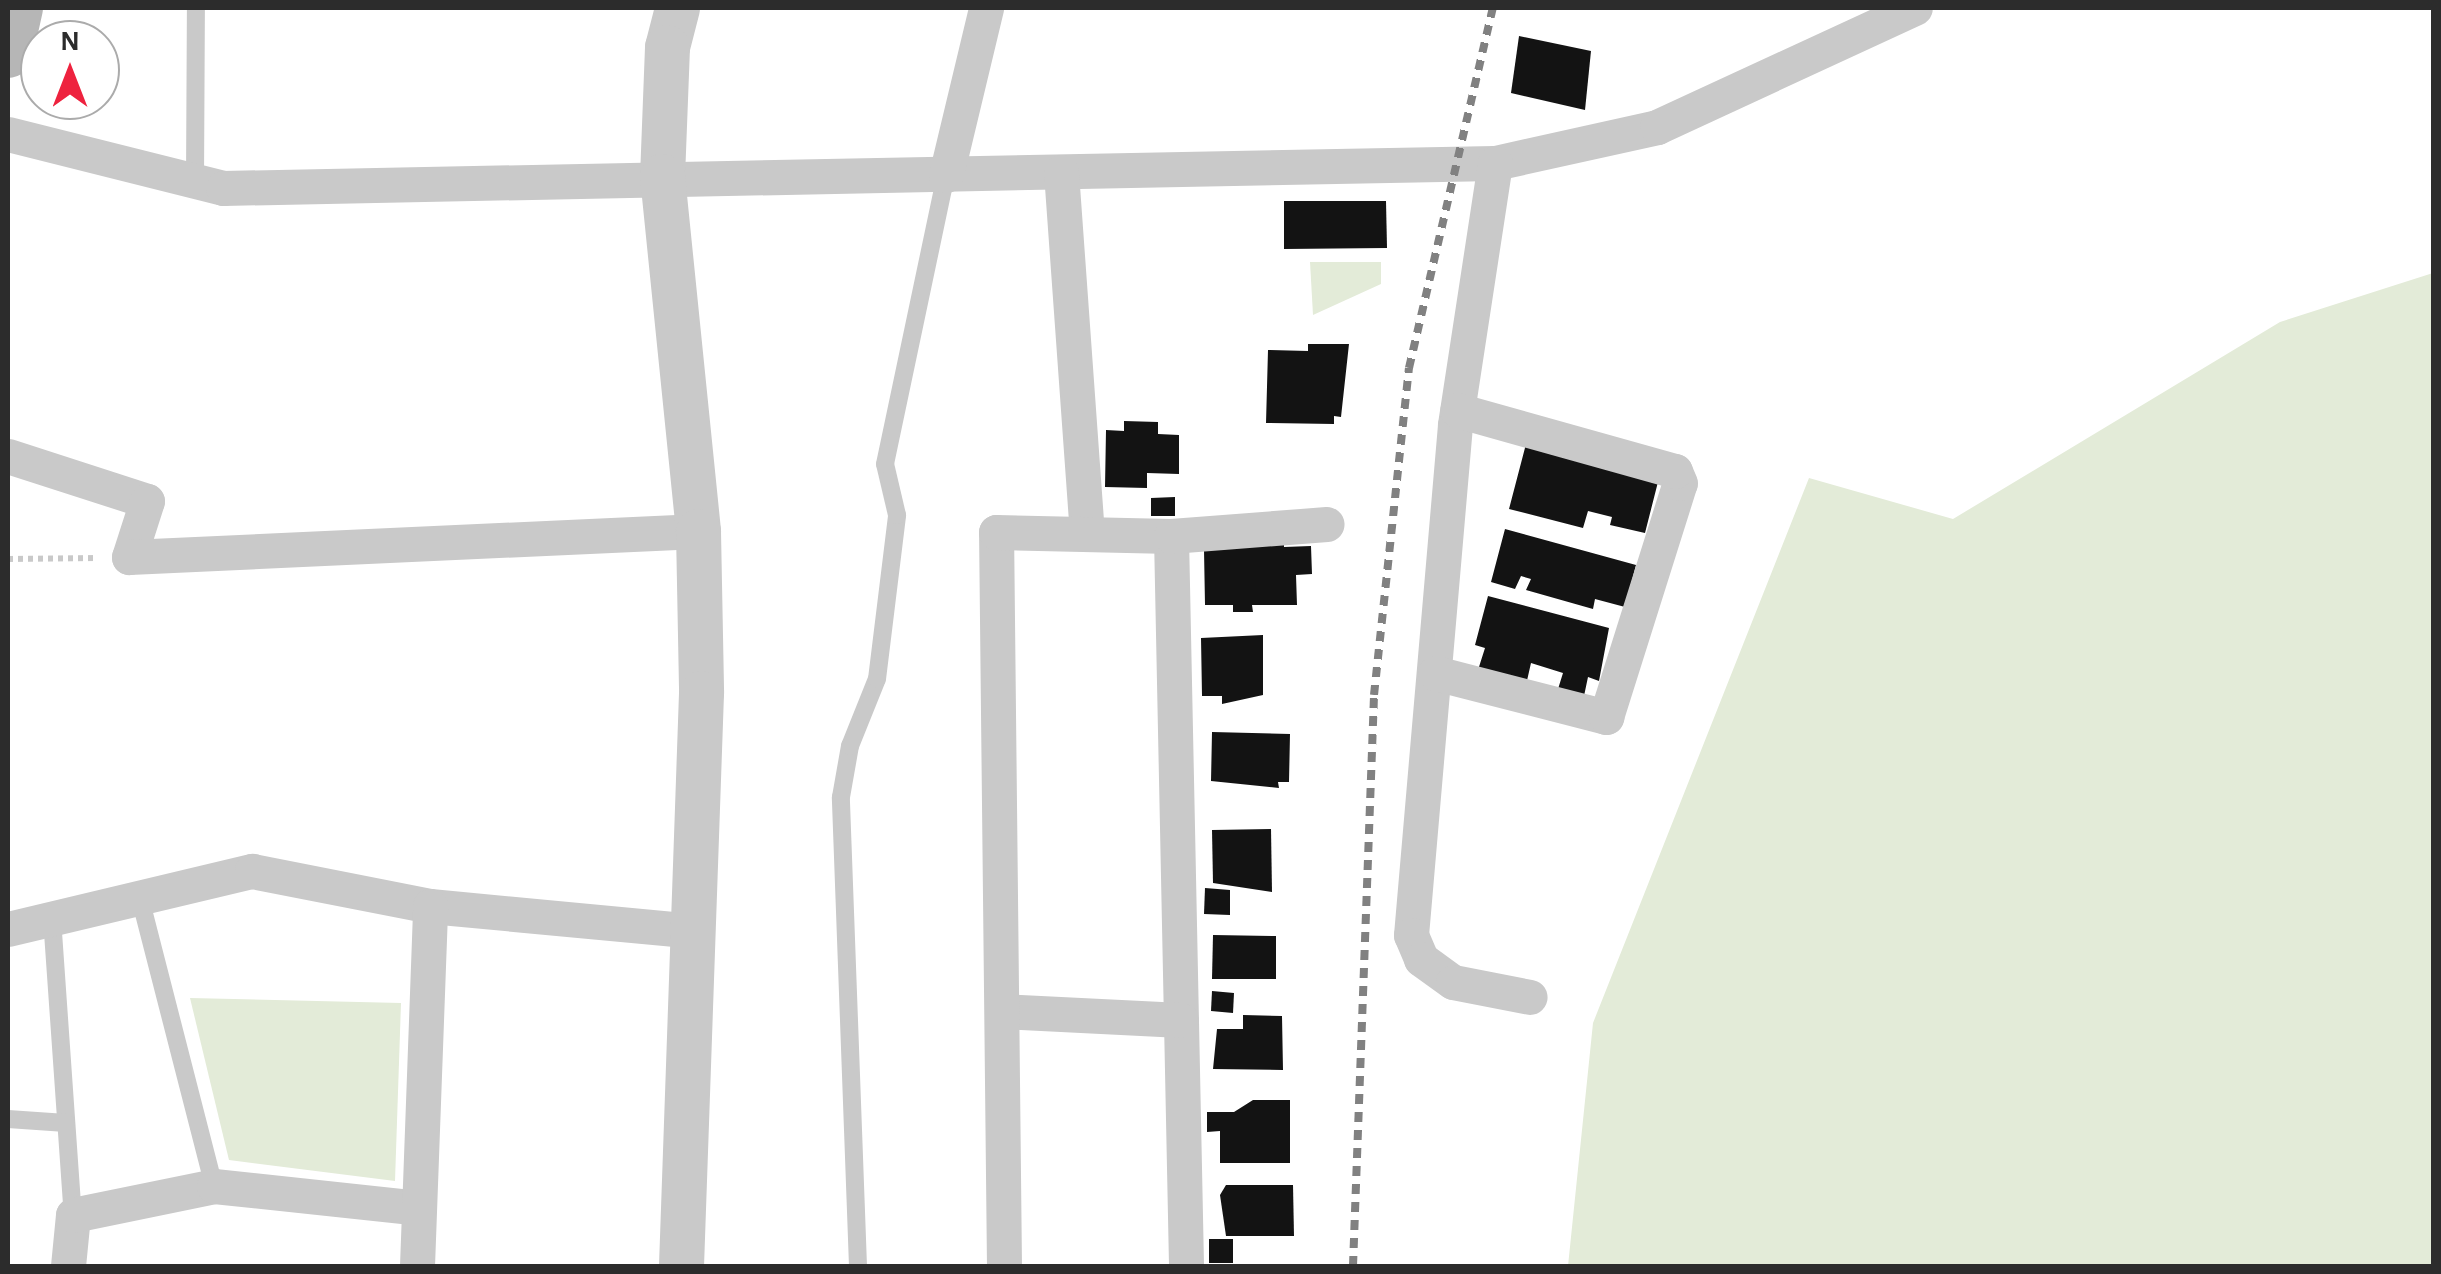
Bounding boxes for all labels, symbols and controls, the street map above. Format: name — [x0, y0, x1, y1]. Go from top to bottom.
north arrow — [20, 20, 120, 120]
text: N — [60, 28, 80, 56]

